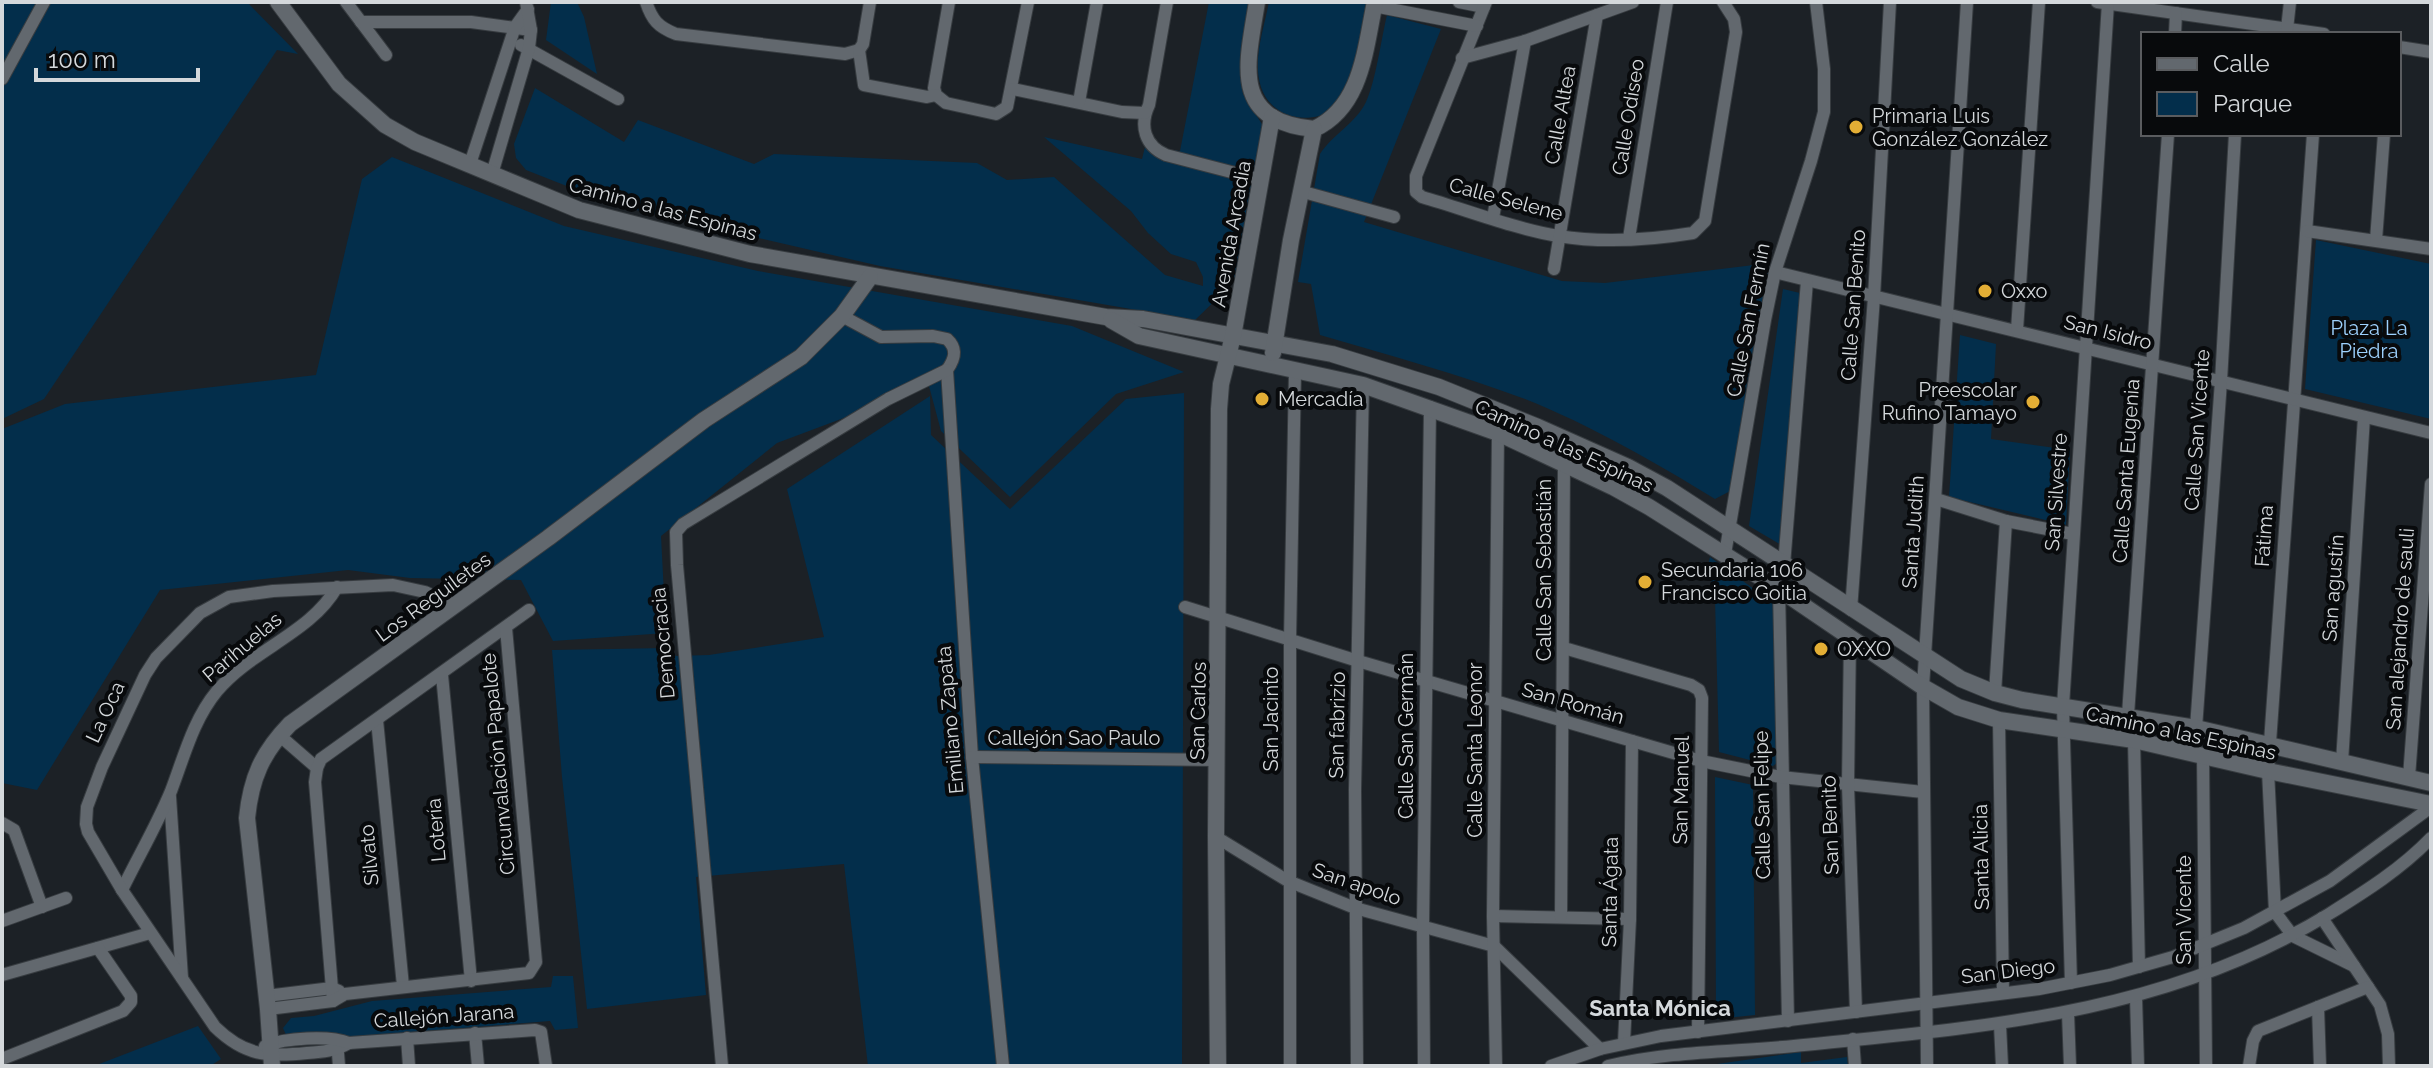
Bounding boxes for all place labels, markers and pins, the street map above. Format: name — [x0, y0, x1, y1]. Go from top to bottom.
place label: Primaria Luis González González — [1872, 104, 2048, 151]
marker: Primaria Luis González González — [1847, 118, 1865, 136]
place label: Oxxo — [2001, 279, 2048, 303]
marker: Oxxo — [1976, 282, 1994, 300]
place label: Preescolar Rufino Tamayo — [1882, 378, 2017, 425]
place label: Mercadía — [1278, 387, 1363, 411]
marker: Mercadía — [1253, 390, 1271, 408]
marker: Preescolar Rufino Tamayo — [2024, 393, 2042, 411]
place label: Secundaria 106 Francisco Goitia — [1661, 558, 1807, 605]
marker: Secundaria 106 Francisco Goitia — [1636, 573, 1654, 591]
place label: OXXO — [1837, 637, 1891, 661]
marker: OXXO — [1812, 640, 1830, 658]

